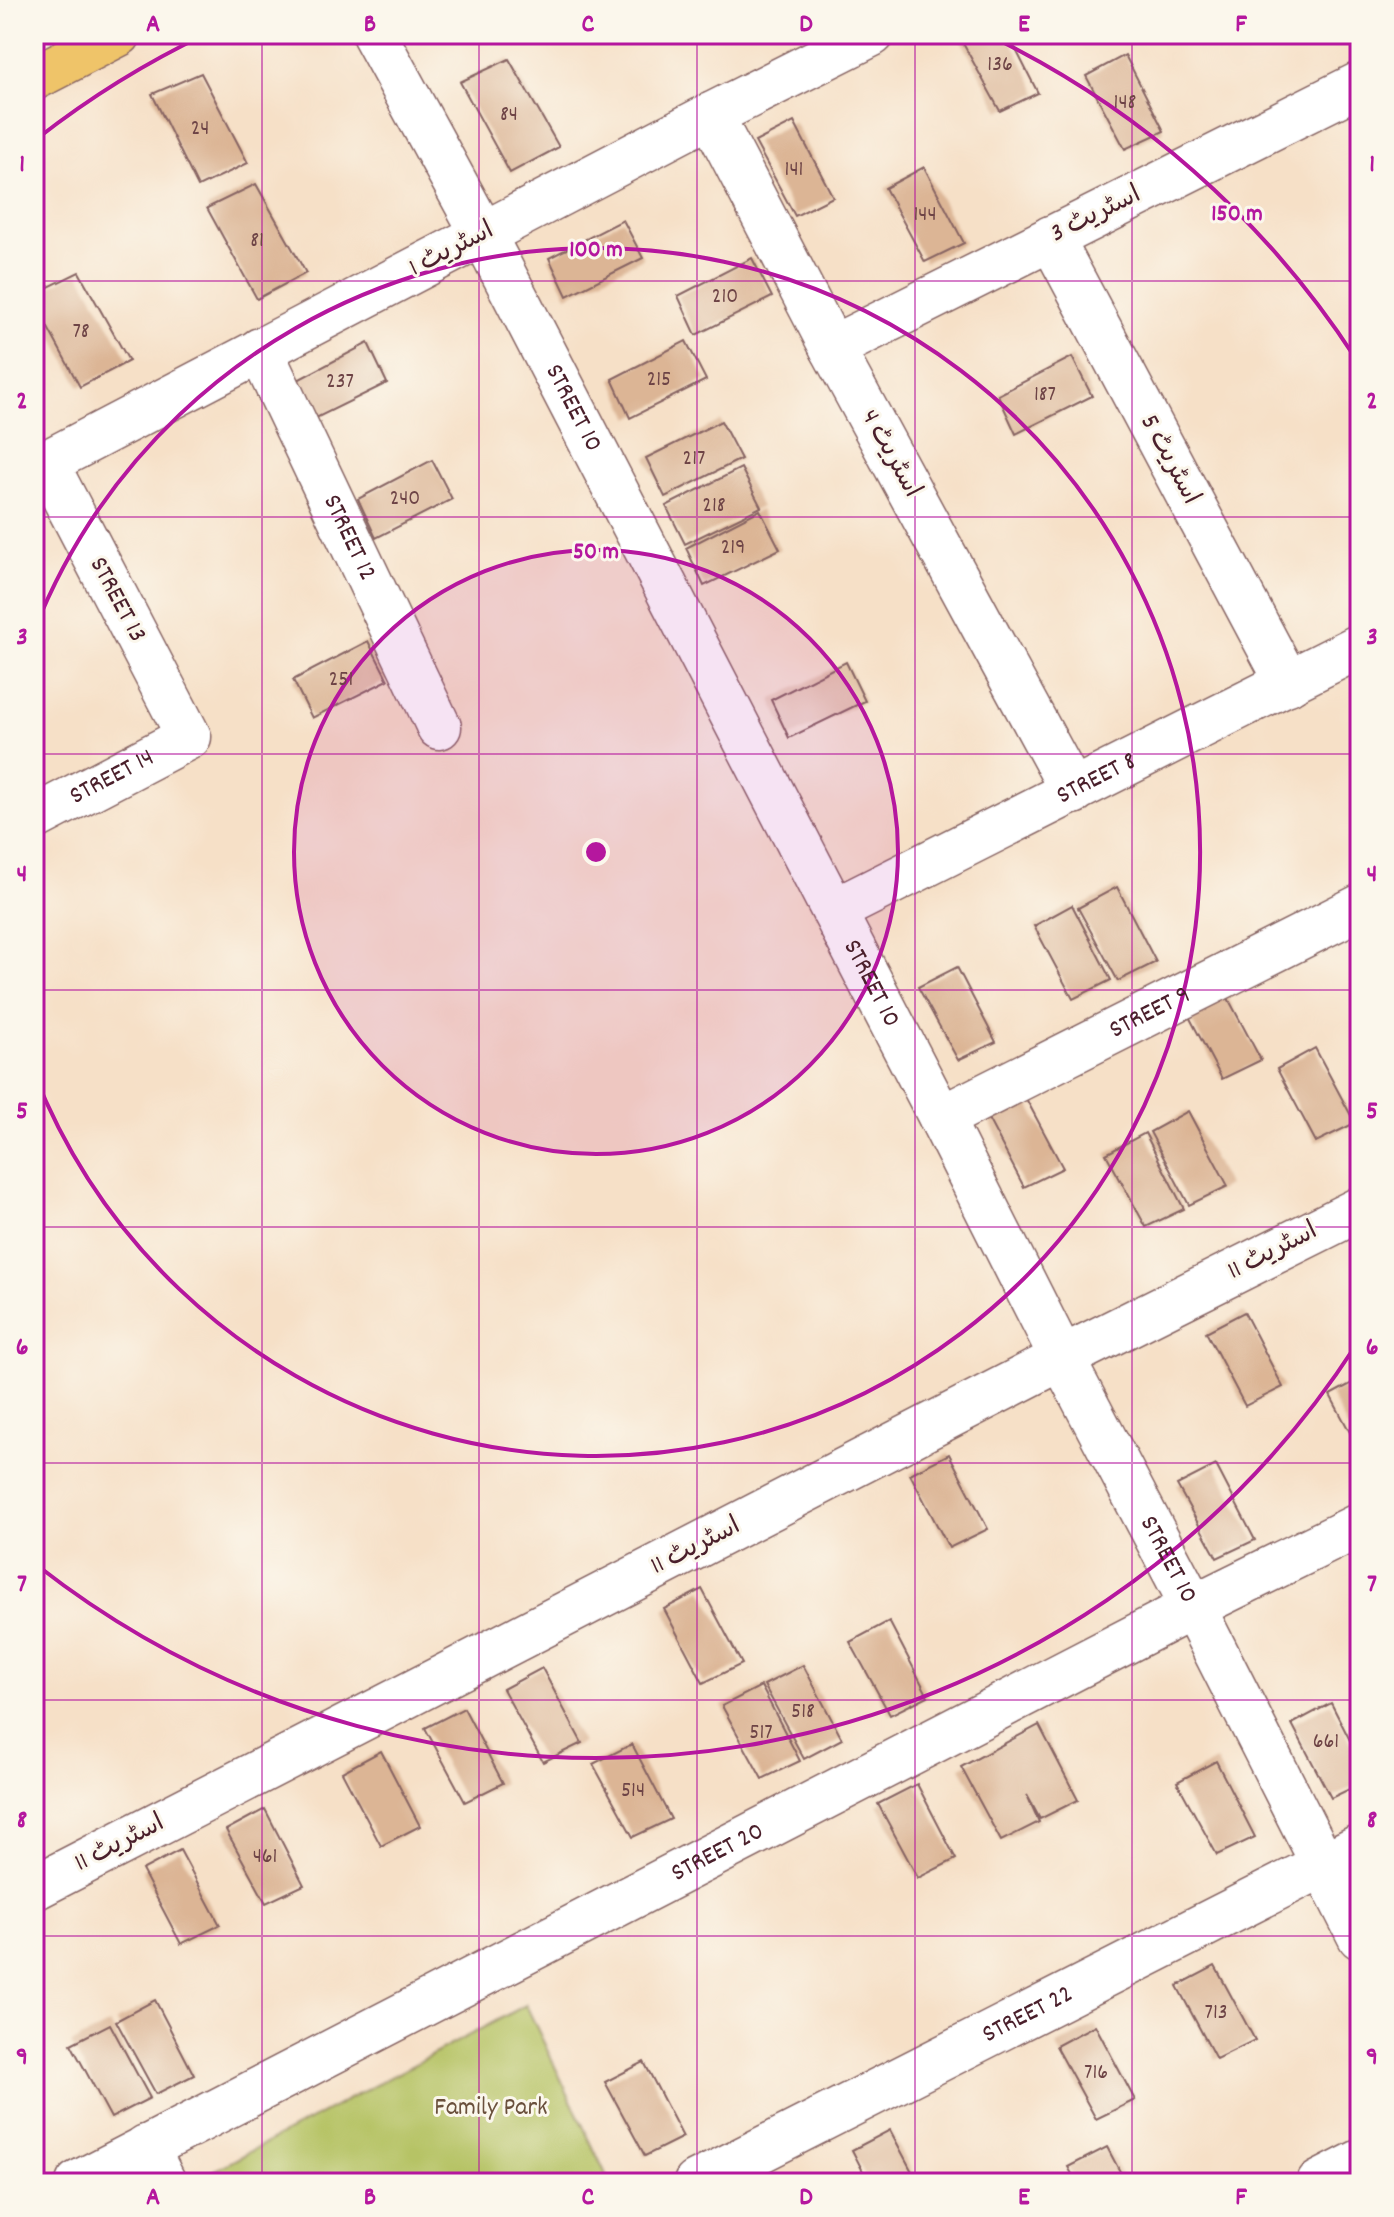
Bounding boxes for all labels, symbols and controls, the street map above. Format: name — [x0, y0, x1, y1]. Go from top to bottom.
text: A — [146, 7, 160, 44]
text: B — [364, 7, 376, 44]
text: C — [582, 7, 595, 44]
text: D — [799, 7, 813, 44]
text: E — [1018, 7, 1030, 44]
text: F — [1235, 7, 1247, 44]
house number: 136 — [987, 50, 1013, 81]
house number: 148 — [1114, 88, 1136, 119]
house number: 84 — [500, 100, 518, 131]
house number: 24 — [191, 114, 209, 145]
text: 1 — [19, 147, 25, 184]
text: 1 — [1369, 147, 1375, 184]
house number: 141 — [785, 155, 803, 186]
street label: اسٹریٹ 3 — [1044, 177, 1148, 253]
text: 150 m — [1211, 198, 1263, 232]
house number: 144 — [913, 200, 937, 231]
street label: اسٹریٹ 1 — [403, 213, 501, 287]
house number: 81 — [250, 226, 264, 257]
text: 100 m — [569, 234, 623, 268]
house number: 210 — [712, 282, 738, 313]
house number: 78 — [72, 317, 90, 348]
street label: STREET 10 — [535, 358, 611, 459]
house number: 215 — [647, 365, 671, 396]
house number: 237 — [326, 367, 354, 398]
house number: 187 — [1034, 380, 1056, 411]
text: 2 — [16, 384, 28, 421]
text: 2 — [1366, 384, 1378, 421]
street label: اسٹریٹ 4 — [851, 403, 929, 505]
street label: اسٹریٹ 5 — [1130, 408, 1208, 512]
house number: 217 — [683, 444, 705, 475]
house number: 240 — [390, 484, 420, 515]
street label: STREET 12 — [313, 489, 386, 587]
house number: 218 — [702, 491, 726, 522]
house number: 219 — [721, 533, 745, 564]
text: 50 m — [573, 536, 619, 570]
street label: STREET 13 — [79, 551, 155, 649]
text: 3 — [16, 620, 28, 657]
text: 3 — [1366, 620, 1378, 657]
house number: 251 — [329, 665, 353, 696]
street label: STREET 14 — [63, 740, 161, 815]
street label: STREET 8 — [1050, 743, 1143, 814]
centre of rings — [582, 838, 610, 866]
text: 4 — [17, 857, 27, 894]
text: 4 — [1367, 857, 1377, 894]
street label: STREET 10 — [833, 933, 910, 1034]
street label: STREET 9 — [1103, 977, 1197, 1049]
text: 5 — [16, 1094, 28, 1131]
text: 5 — [1366, 1094, 1378, 1131]
street label: اسٹریٹ 11 — [1222, 1214, 1324, 1290]
text: 6 — [16, 1330, 28, 1367]
text: 6 — [1366, 1330, 1378, 1367]
street label: اسٹریٹ 11 — [645, 1509, 747, 1585]
street label: STREET 10 — [1130, 1509, 1206, 1610]
text: 7 — [17, 1567, 27, 1604]
text: 7 — [1367, 1567, 1377, 1604]
house number: 518 — [791, 1697, 815, 1728]
house number: 517 — [749, 1718, 773, 1749]
house number: 661 — [1313, 1727, 1339, 1758]
house number: 514 — [621, 1776, 645, 1807]
text: 8 — [17, 1803, 27, 1840]
text: 8 — [1367, 1803, 1377, 1840]
street label: اسٹریٹ 11 — [69, 1806, 171, 1882]
street label: STREET 20 — [665, 1813, 771, 1892]
house number: 461 — [253, 1842, 277, 1873]
street label: STREET 22 — [976, 1976, 1079, 2053]
house number: 713 — [1204, 1998, 1228, 2029]
text: 9 — [16, 2040, 28, 2077]
text: 9 — [1366, 2040, 1378, 2077]
house number: 716 — [1084, 2058, 1108, 2089]
park label: Family Park — [434, 2090, 548, 2127]
text: A — [146, 2180, 160, 2217]
text: B — [364, 2180, 376, 2217]
text: C — [582, 2180, 595, 2217]
text: D — [799, 2180, 813, 2217]
text: E — [1018, 2180, 1030, 2217]
text: F — [1235, 2180, 1247, 2217]

